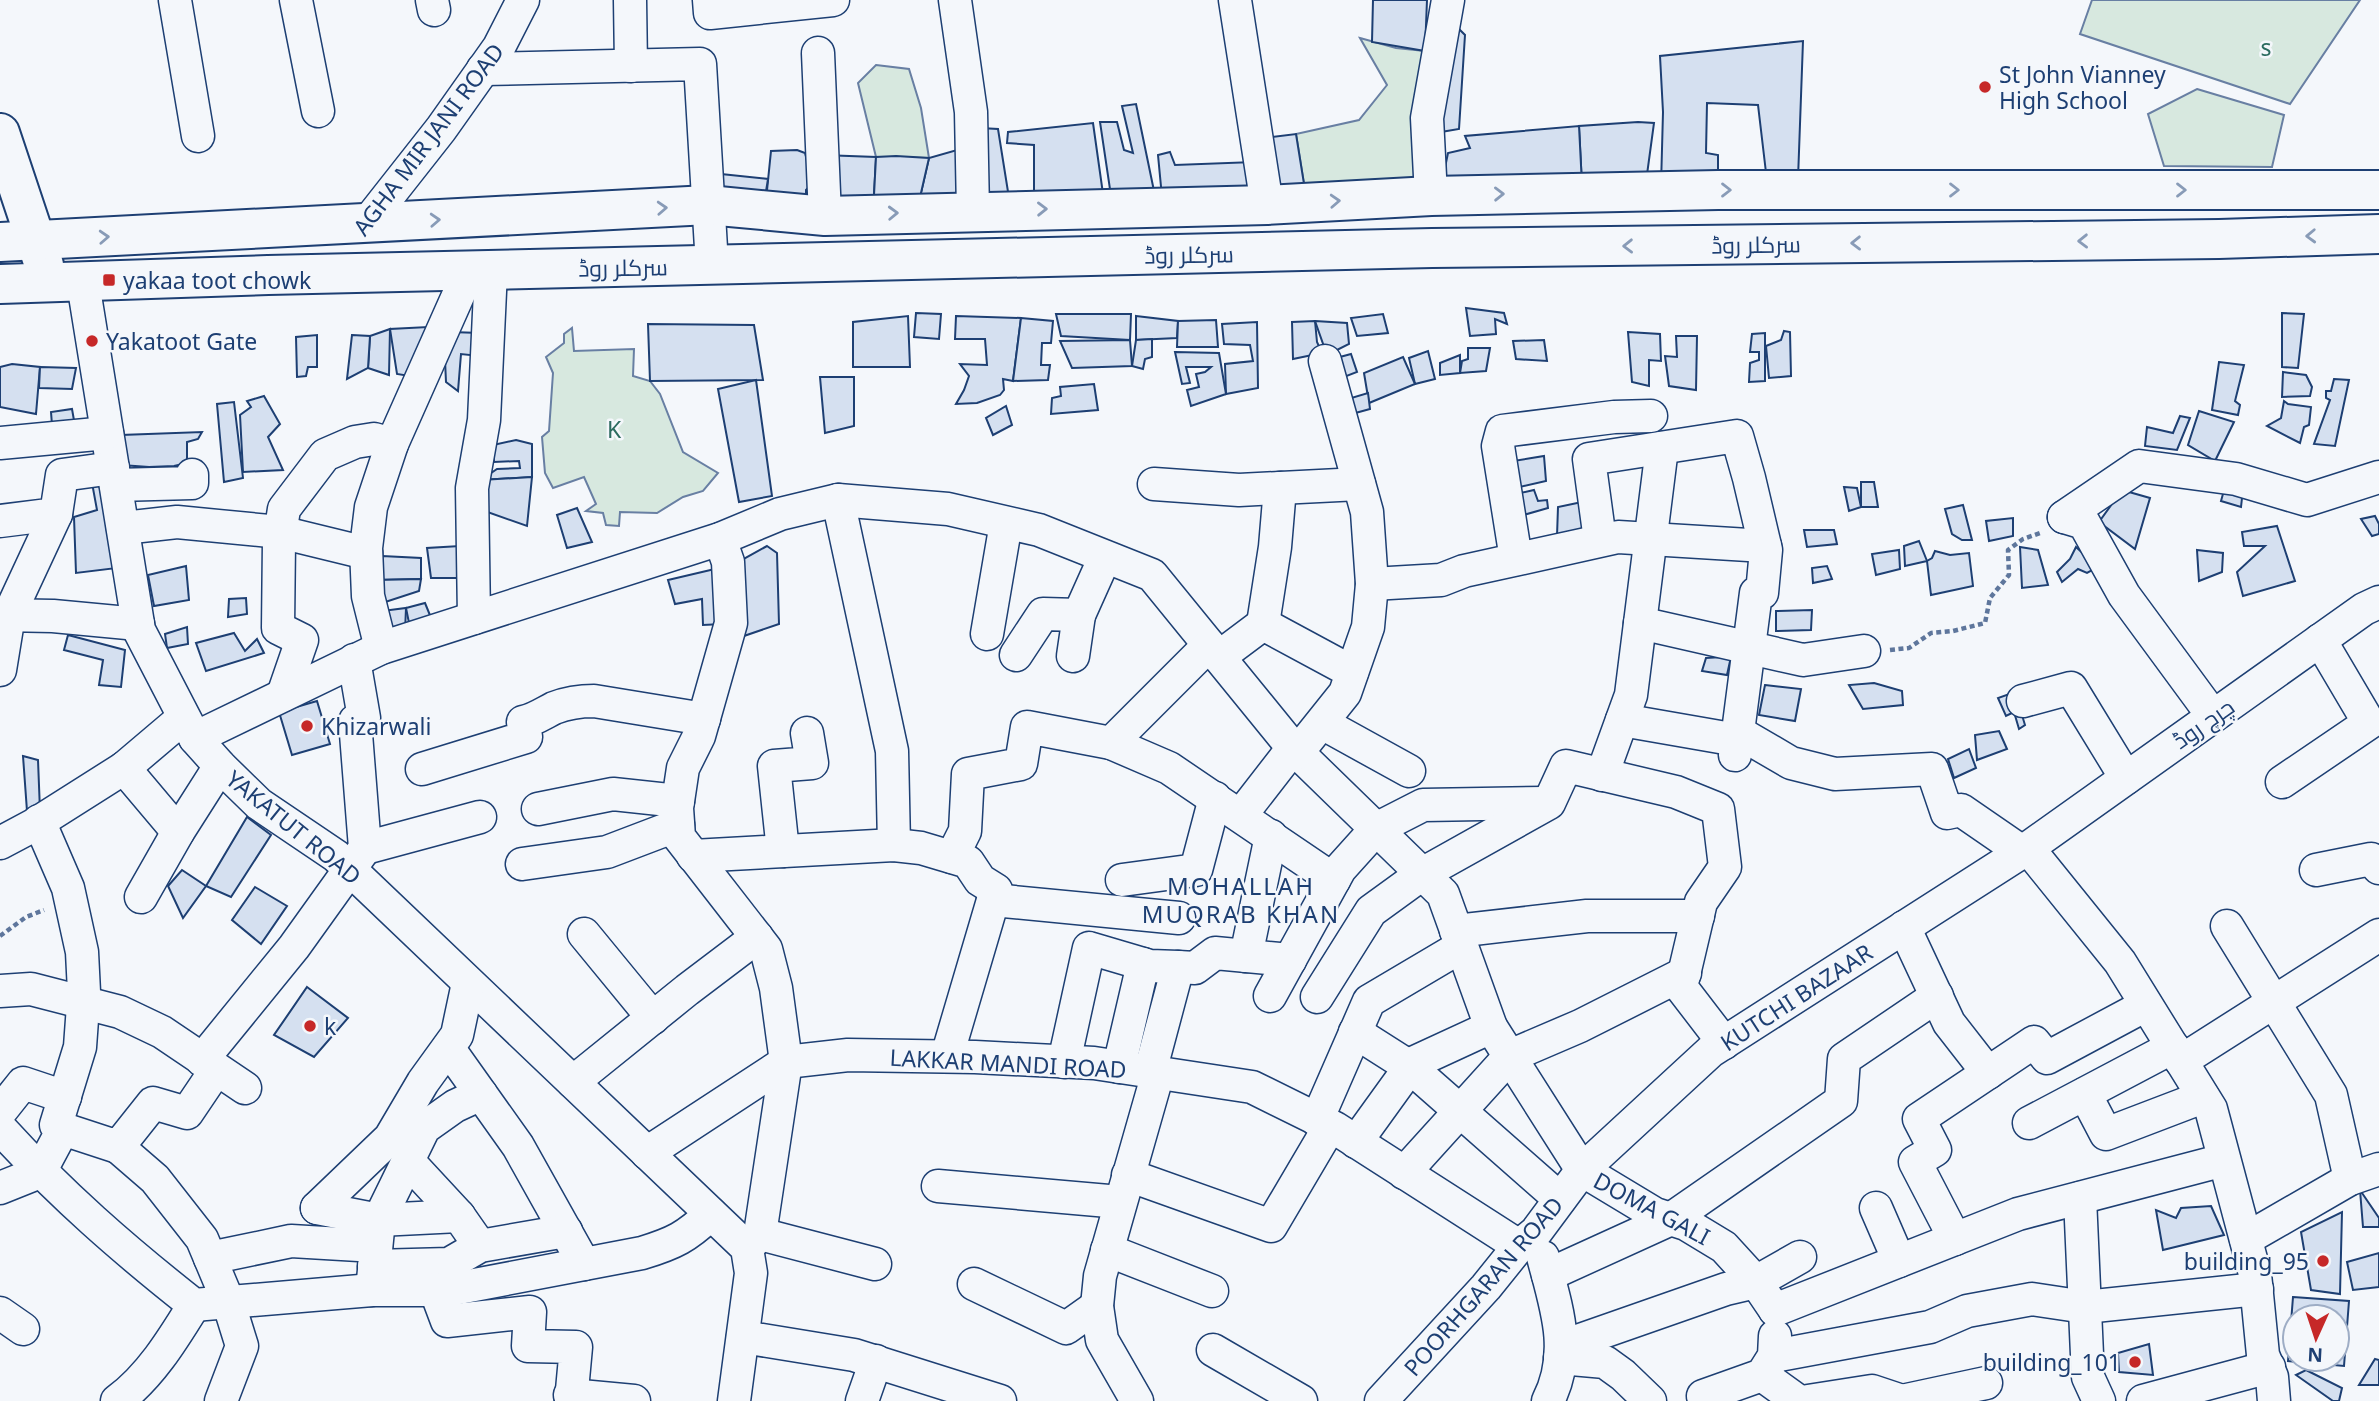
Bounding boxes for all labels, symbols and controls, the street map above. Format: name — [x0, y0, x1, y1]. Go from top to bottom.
park label: s — [2260, 31, 2272, 63]
street label: AGHA MIR JANI ROAD — [345, 36, 511, 242]
place label: St John Vianney High School — [1999, 58, 2166, 116]
marker: St John Vianney High School — [1977, 79, 1993, 95]
one-way arrow — [1721, 182, 1732, 198]
one-way arrow — [1949, 182, 1959, 198]
one-way arrow — [2176, 182, 2187, 198]
one-way arrow — [1493, 187, 1504, 202]
one-way arrow — [1330, 194, 1341, 209]
one-way arrow — [657, 200, 668, 215]
one-way arrow — [1037, 201, 1047, 217]
one-way arrow — [888, 206, 899, 221]
one-way arrow — [430, 212, 441, 227]
street label: سرکلر روڈ — [1711, 227, 1801, 261]
one-way arrow — [2305, 229, 2316, 244]
one-way arrow — [99, 230, 110, 245]
one-way arrow — [2078, 233, 2088, 249]
one-way arrow — [1850, 236, 1861, 251]
street label: سرکلر روڈ — [1144, 237, 1234, 271]
one-way arrow — [1623, 238, 1633, 254]
street label: سرکلر روڈ — [578, 250, 668, 284]
place label: yakaa toot chowk — [123, 264, 312, 296]
marker: yakaa toot chowk — [101, 272, 117, 288]
place label: Yakatoot Gate — [106, 325, 257, 357]
marker: Yakatoot Gate — [84, 333, 100, 349]
park label: K — [607, 413, 622, 445]
street label: چرچ روڈ — [2166, 690, 2241, 757]
place label: Khizarwali — [321, 710, 431, 742]
marker: Khizarwali — [299, 718, 315, 734]
street label: YAKATUT ROAD — [220, 763, 368, 891]
district label: MOHALLAH MUQRAB KHAN — [1142, 869, 1340, 930]
street label: KUTCHI BAZAAR — [1714, 936, 1878, 1058]
place label: k — [324, 1010, 337, 1042]
marker: k — [302, 1018, 318, 1034]
street label: LAKKAR MANDI ROAD — [889, 1041, 1127, 1085]
street label: DOMA GALI — [1588, 1164, 1716, 1252]
street label: POORHGARAN ROAD — [1396, 1189, 1570, 1383]
place label: building_95 — [2184, 1245, 2309, 1277]
marker: building_95 — [2315, 1253, 2331, 1269]
north arrow — [2281, 1303, 2351, 1373]
text: N — [2307, 1342, 2324, 1368]
place label: building_101 — [1983, 1346, 2121, 1378]
marker: building_101 — [2127, 1354, 2143, 1370]

